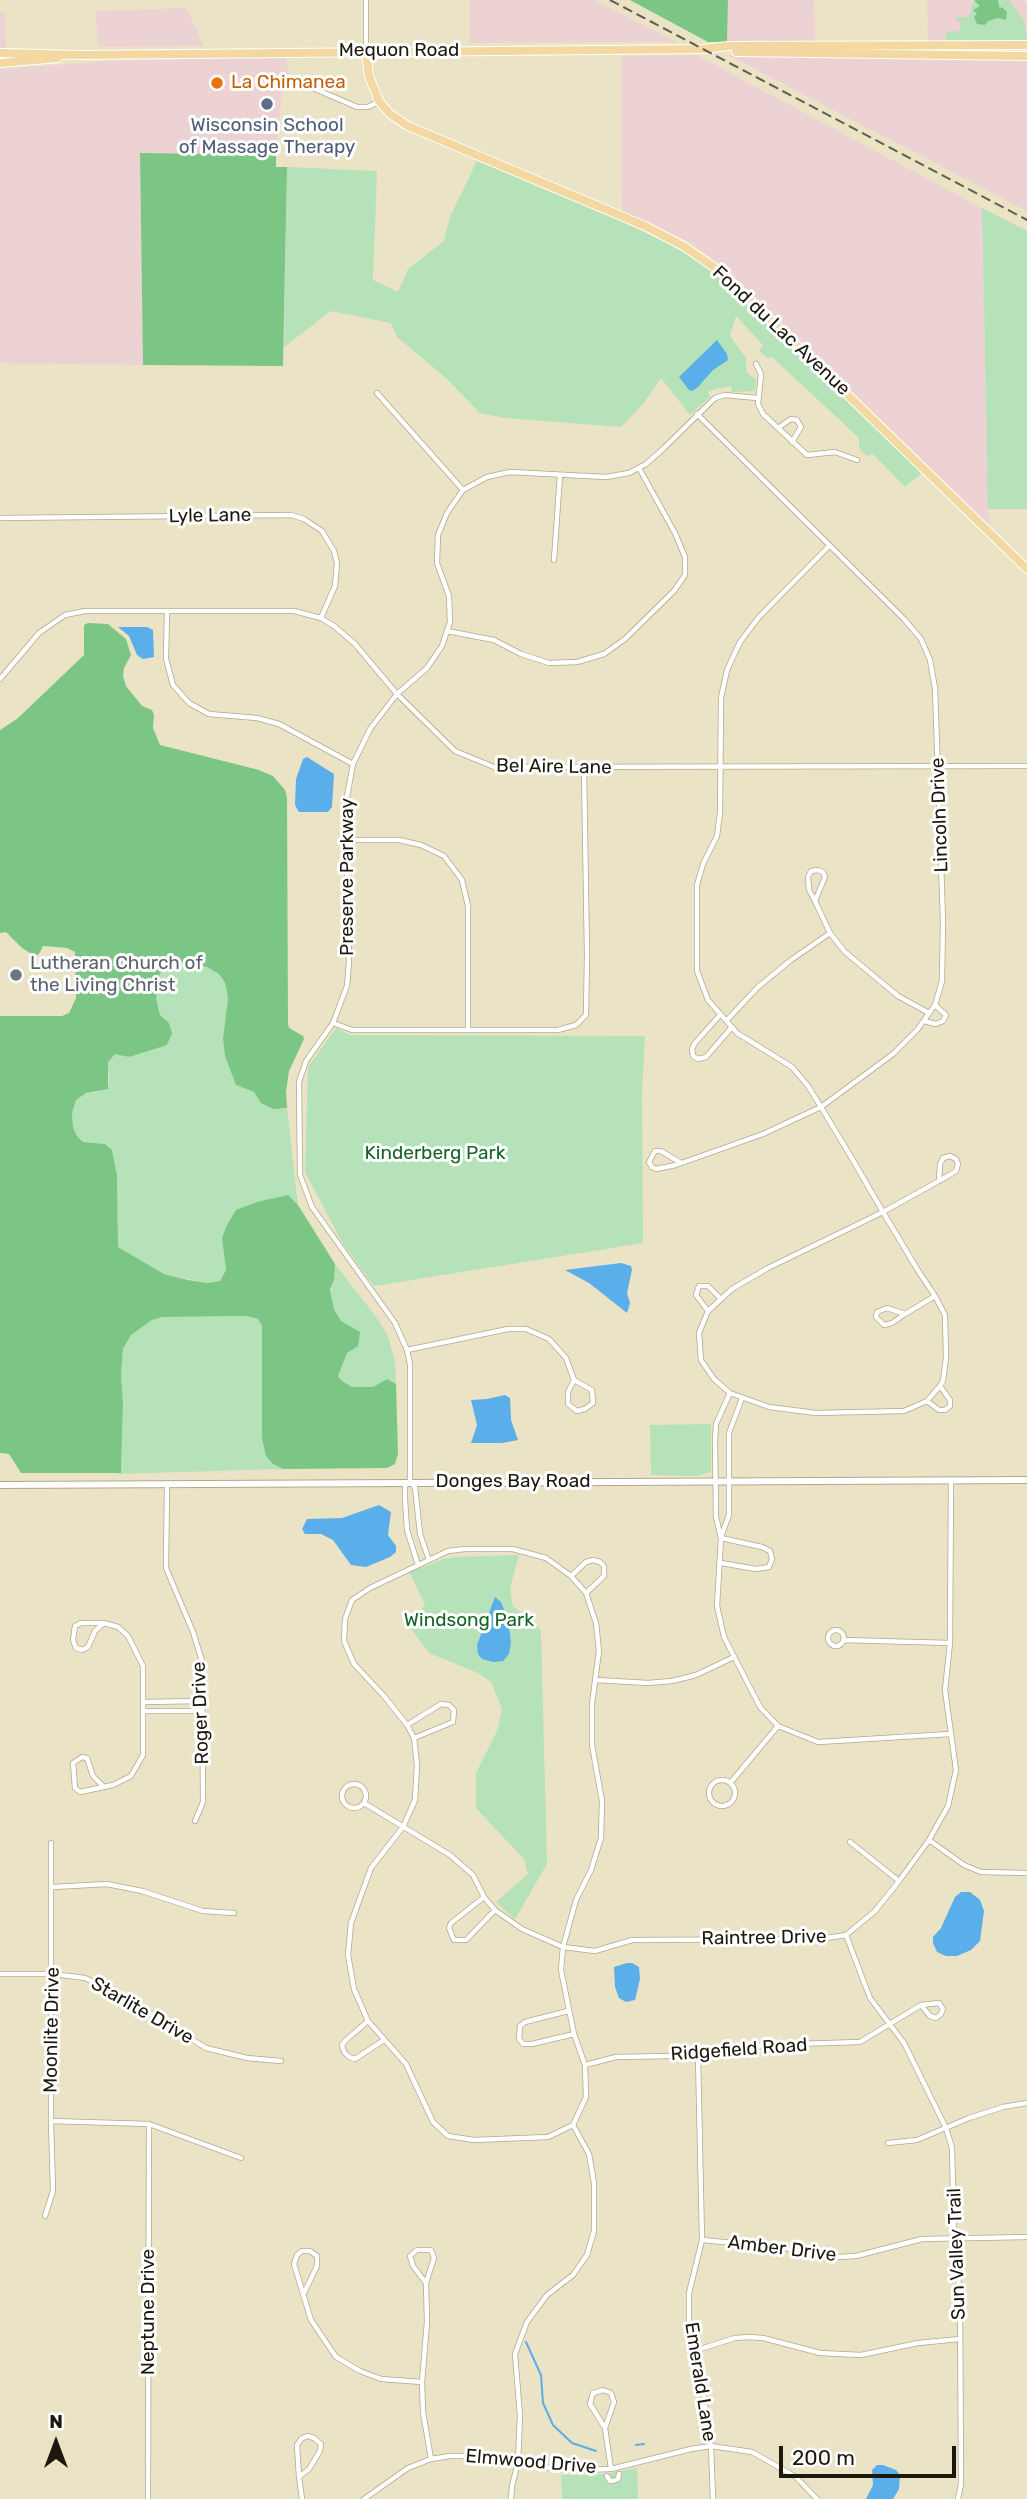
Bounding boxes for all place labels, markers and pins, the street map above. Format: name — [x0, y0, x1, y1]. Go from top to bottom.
place label: La Chimanea — [231, 72, 346, 94]
marker: La Chimanea — [209, 75, 225, 91]
marker: Wisconsin School of Massage Therapy — [259, 96, 275, 112]
place label: Wisconsin School of Massage Therapy — [179, 115, 355, 159]
place label: Lutheran Church of the Living Christ — [30, 953, 203, 997]
marker: Lutheran Church of the Living Christ — [8, 967, 24, 983]

